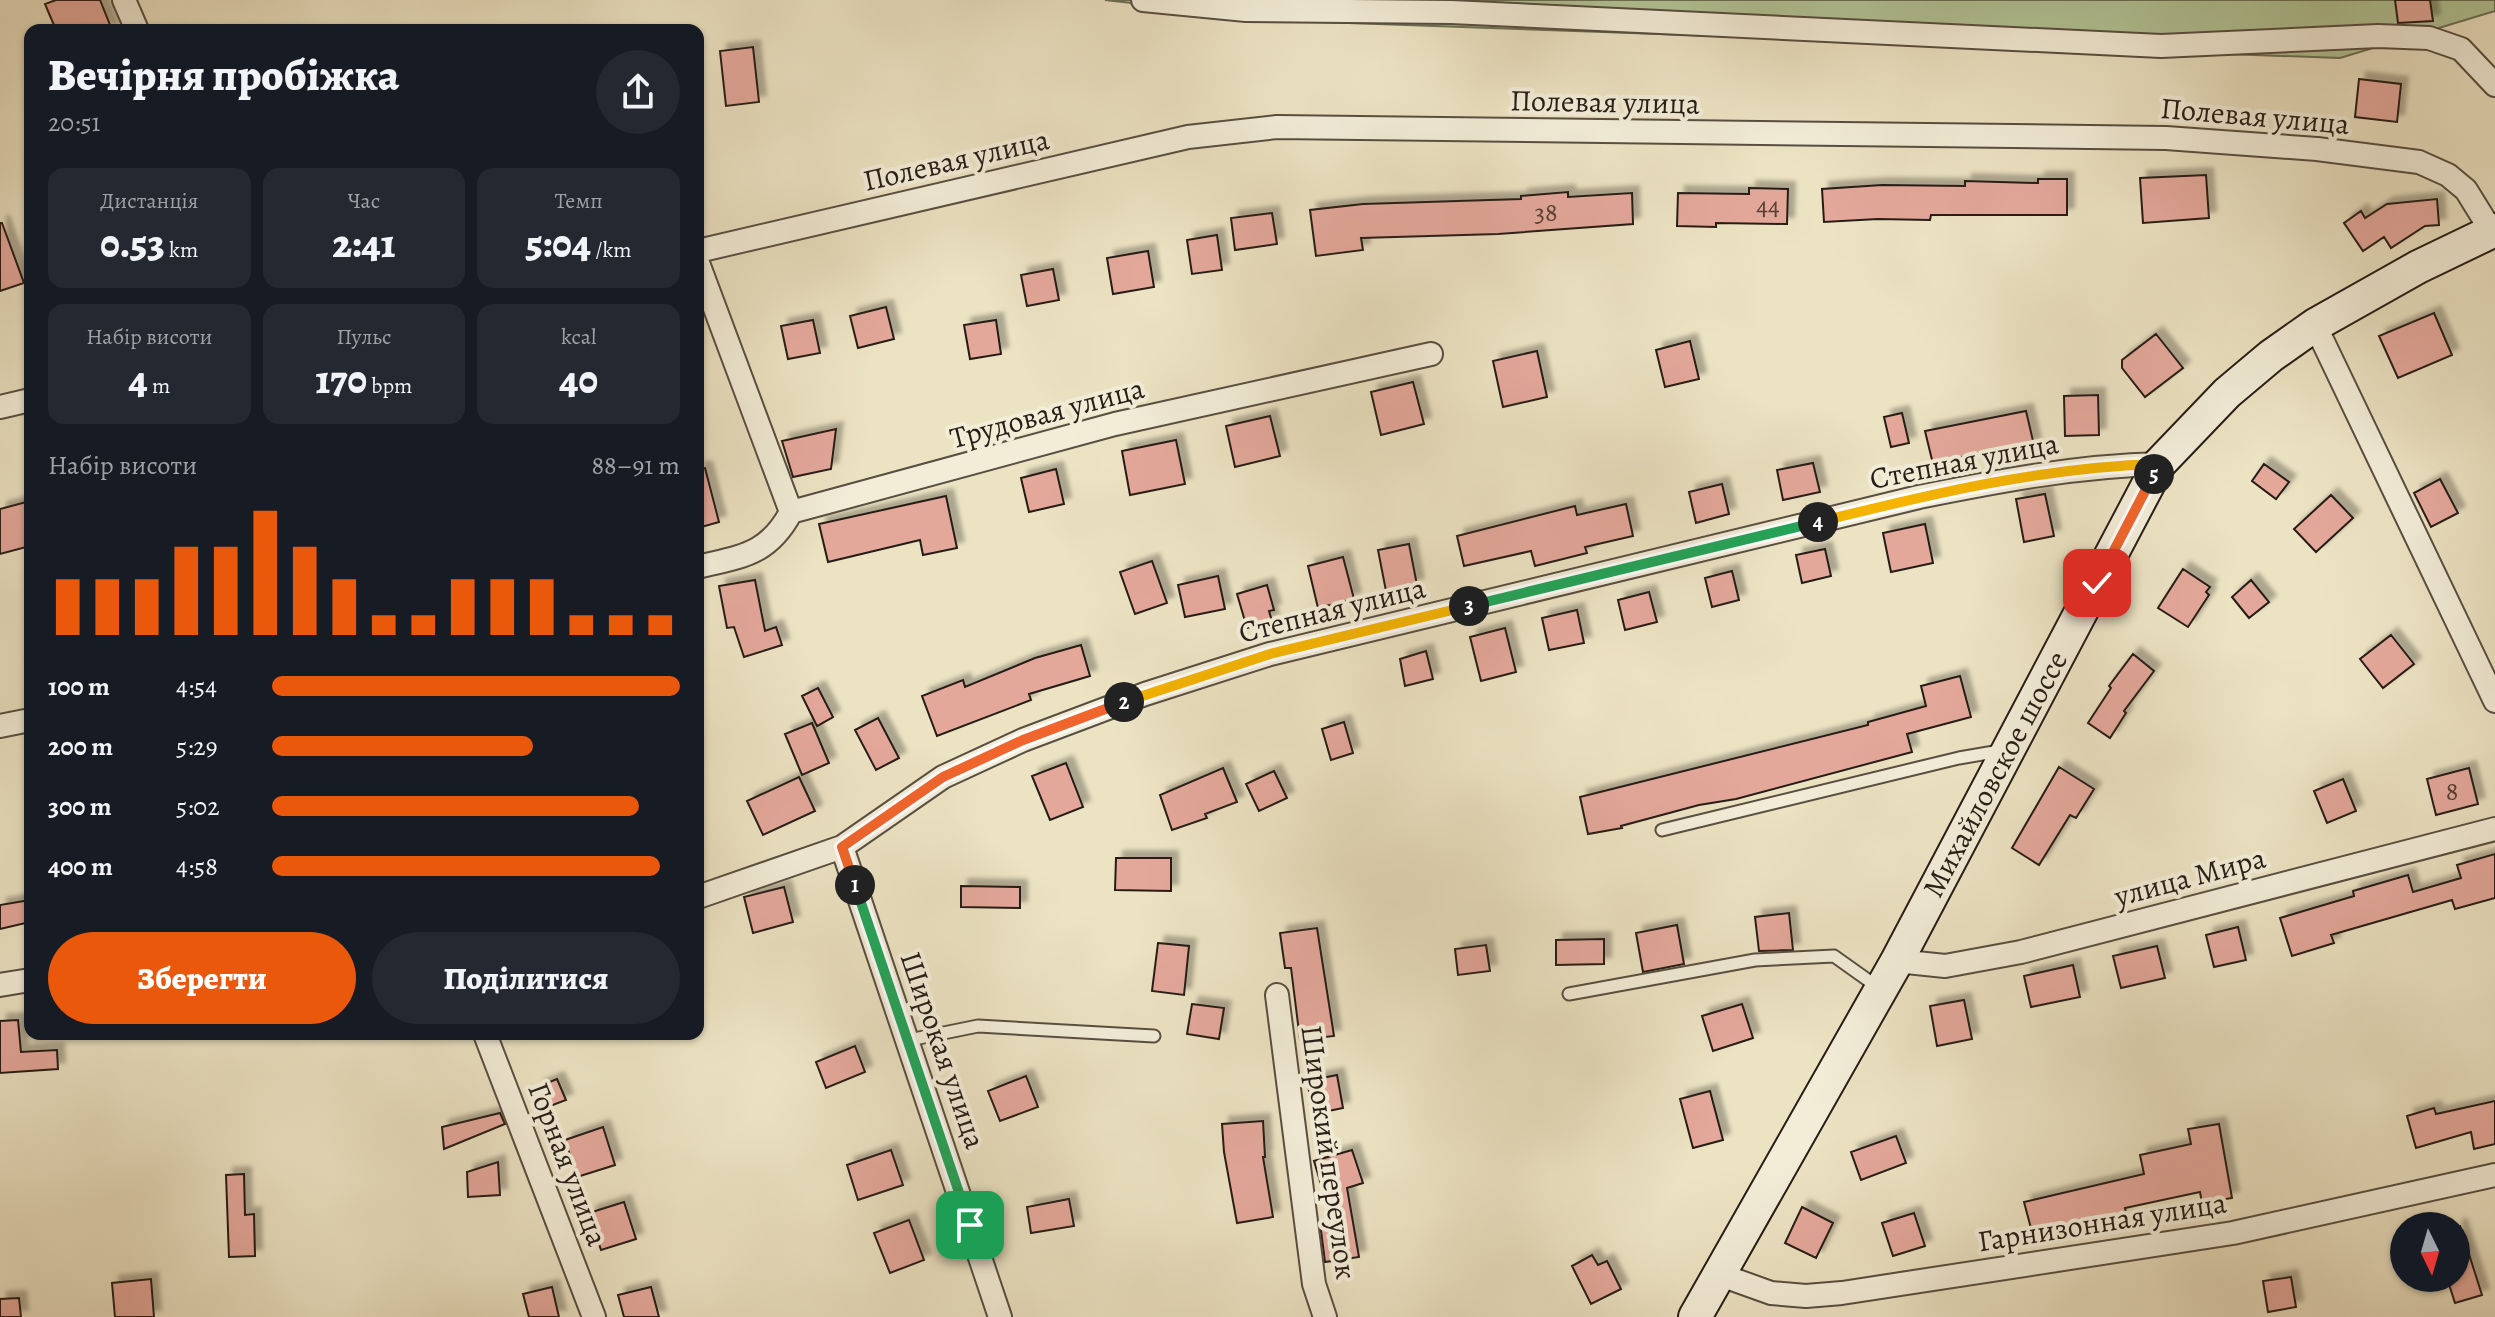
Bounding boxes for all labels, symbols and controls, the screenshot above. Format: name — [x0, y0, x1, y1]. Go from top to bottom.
text: Вечірня пробіжка — [48, 45, 399, 105]
button: share — [596, 50, 680, 134]
street label: Полевая улица — [1510, 80, 1700, 124]
street label: Полевая улица — [2159, 88, 2351, 144]
text: 20:51 — [48, 105, 100, 140]
street label: Полевая улица — [859, 119, 1053, 201]
text: Дистанція — [100, 186, 198, 216]
text: Час — [348, 186, 380, 216]
text: Темп — [555, 186, 603, 216]
house number: 44 — [1756, 189, 1780, 224]
house number: 38 — [1534, 195, 1558, 230]
text: 0.53 — [100, 216, 165, 271]
text: 2:41 — [333, 216, 395, 271]
text: 5:04 — [526, 216, 591, 271]
text: km — [165, 235, 198, 265]
text: /km — [591, 235, 632, 265]
text: Набір висоти — [86, 322, 212, 352]
text: Пульс — [336, 322, 392, 352]
text: kcal — [561, 322, 596, 352]
text: 4 — [128, 352, 148, 407]
text: 170 — [316, 352, 367, 407]
text: 40 — [559, 352, 598, 407]
street label: Трудовая улица — [946, 368, 1149, 458]
text: m — [148, 371, 170, 401]
text: bpm — [367, 371, 412, 401]
street label: Степная улица — [1866, 423, 2062, 499]
text: Набір висоти — [48, 448, 197, 483]
text: 88–91 m — [591, 448, 680, 483]
pin: 5 — [2134, 454, 2174, 494]
text: 5 — [2149, 459, 2159, 489]
pin: 4 — [1798, 502, 1838, 542]
text: 4 — [1813, 507, 1823, 537]
pin — [2063, 549, 2131, 617]
icon: check — [2075, 561, 2119, 605]
street label: Степная улица — [1234, 567, 1430, 653]
pin: 3 — [1449, 586, 1489, 626]
text: 3 — [1464, 591, 1474, 621]
street label: Михайловское шоссе — [1913, 644, 2077, 904]
text: 100 m — [48, 669, 110, 704]
text: 4:54 — [176, 669, 217, 704]
pin: 2 — [1104, 682, 1144, 722]
text: 2 — [1119, 687, 1129, 717]
text: 200 m — [48, 729, 113, 764]
text: 5:29 — [176, 729, 218, 764]
house number: 8 — [2446, 774, 2458, 809]
text: 300 m — [48, 789, 112, 824]
text: 5:02 — [176, 789, 220, 824]
street label: улица Мира — [2109, 838, 2270, 917]
text: 400 m — [48, 849, 113, 884]
text: 4:58 — [176, 849, 218, 884]
pin: 1 — [835, 865, 875, 905]
text: 1 — [851, 870, 859, 900]
button: Зберегти — [48, 932, 356, 1024]
button: Поділитися — [372, 932, 680, 1024]
street label: Широкая улица — [891, 946, 995, 1154]
street label: Широкий переулок — [1291, 1022, 1367, 1282]
street label: Горная улица — [519, 1077, 618, 1252]
street label: Гарнизонная улица — [1975, 1183, 2229, 1261]
pin — [936, 1191, 1004, 1259]
icon: arrive — [948, 1203, 992, 1247]
north arrow — [2390, 1212, 2470, 1292]
map controls — [2390, 1212, 2470, 1292]

